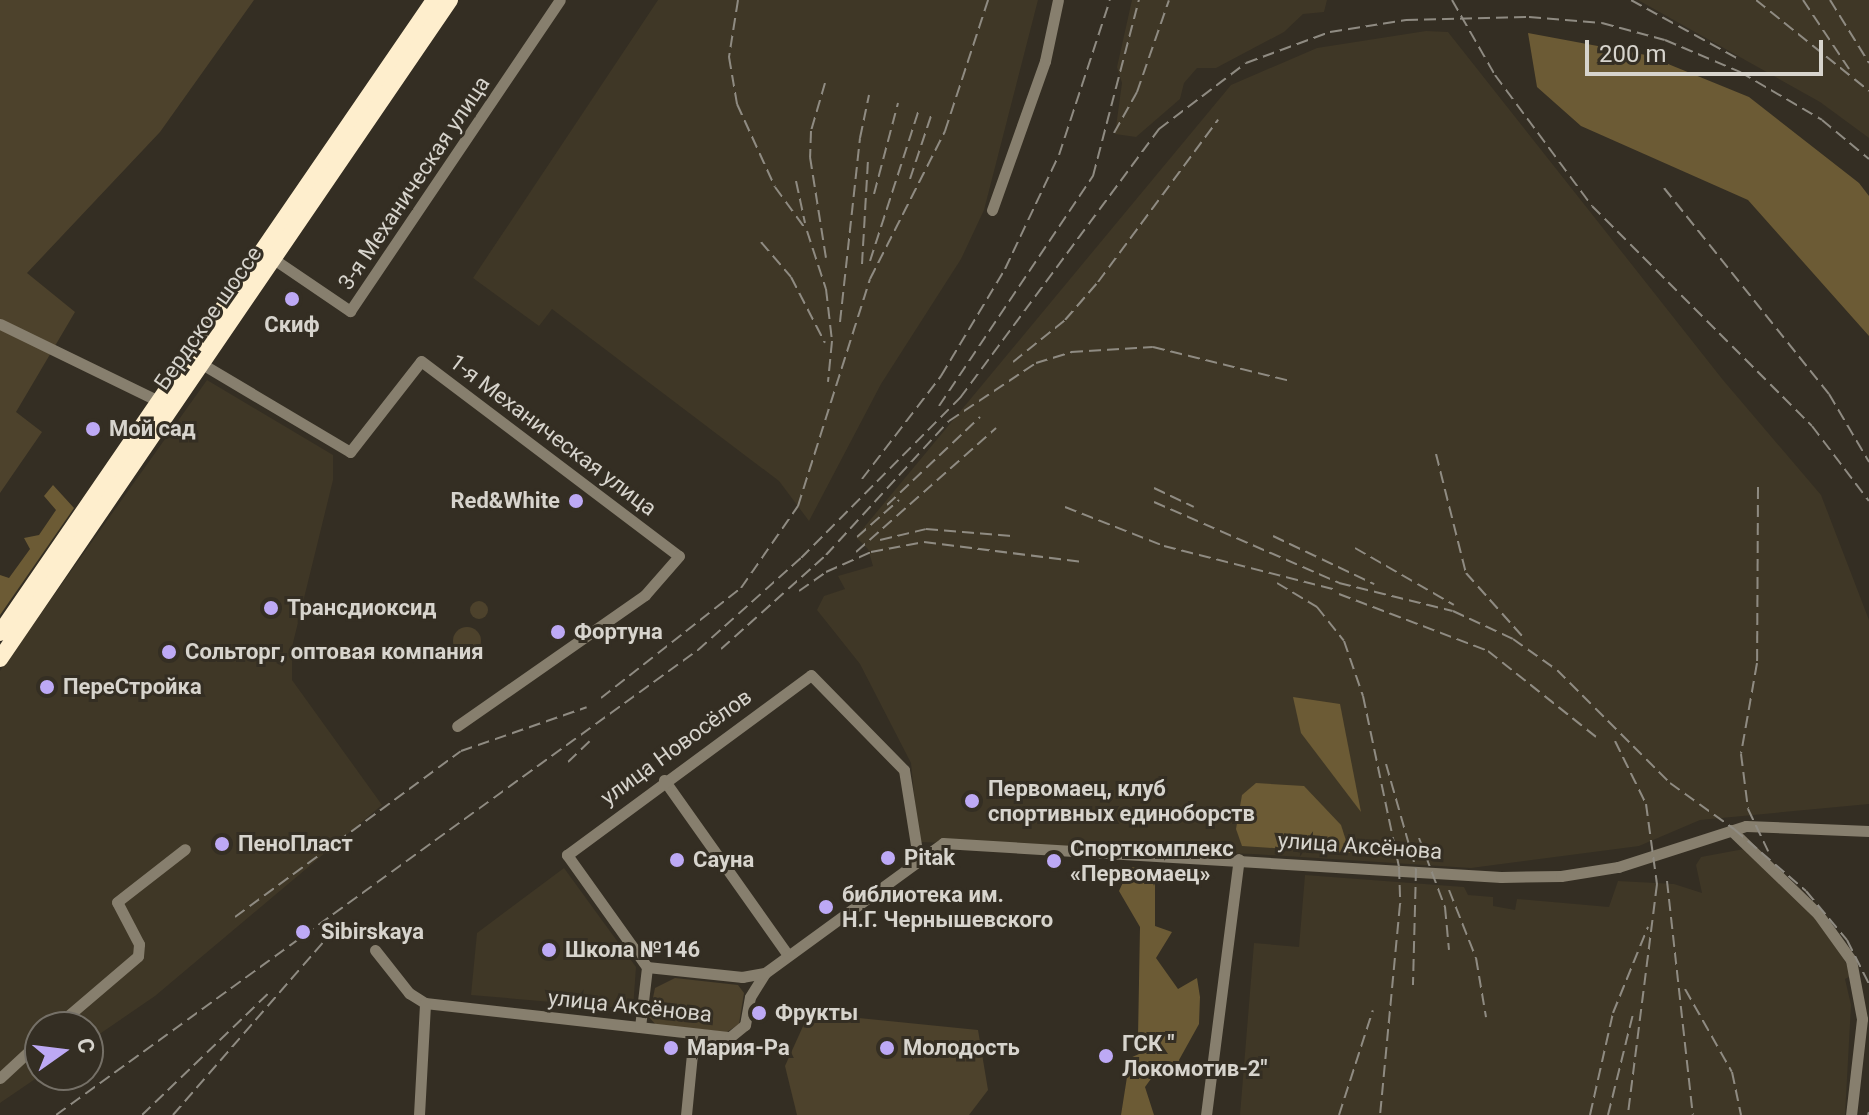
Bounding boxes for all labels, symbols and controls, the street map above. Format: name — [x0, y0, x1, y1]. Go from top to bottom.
scale bar — [1589, 24, 1827, 74]
text: 200 m — [1599, 40, 1666, 68]
street label: 3-я Механическая улица — [333, 71, 495, 295]
street label: Бердское шоссе — [149, 241, 267, 395]
marker: Скиф — [283, 290, 301, 308]
place label: Скиф — [264, 312, 320, 338]
street label: 1-я Механическая улица — [444, 349, 662, 521]
place label: Мой сад — [109, 416, 196, 442]
marker: Мой сад — [84, 420, 102, 438]
place label: Red&White — [450, 488, 560, 514]
marker: Red&White — [567, 492, 585, 510]
place label: Трансдиоксид — [287, 595, 436, 621]
marker: Трансдиоксид — [262, 599, 280, 617]
place label: Фортуна — [574, 619, 663, 645]
marker: Фортуна — [549, 623, 567, 641]
place label: Сольторг, оптовая компания — [185, 639, 483, 665]
marker: Сольторг, оптовая компания — [160, 643, 178, 661]
place label: ПереСтройка — [63, 674, 202, 700]
marker: ПереСтройка — [38, 678, 56, 696]
street label: улица Новосёлов — [595, 683, 757, 811]
place label: Первомаец, клуб спортивных единоборств — [988, 775, 1255, 826]
marker: Первомаец, клуб спортивных единоборств — [963, 792, 981, 810]
street label: улица Аксёнова — [1277, 827, 1443, 865]
place label: ПеноПласт — [238, 831, 353, 857]
marker: ПеноПласт — [213, 835, 231, 853]
place label: Спорткомплекс «Первомаец» — [1070, 835, 1234, 886]
place label: Pitak — [904, 845, 955, 871]
place label: Сауна — [693, 847, 754, 873]
marker: Pitak — [879, 849, 897, 867]
marker: Сауна — [668, 851, 686, 869]
marker: Спорткомплекс «Первомаец» — [1045, 852, 1063, 870]
place label: библиотека им. Н.Г. Чернышевского — [842, 881, 1053, 932]
marker: библиотека им. Н.Г. Чернышевского — [817, 898, 835, 916]
place label: Sibirskaya — [321, 919, 424, 945]
marker: Sibirskaya — [292, 921, 314, 943]
place label: Школа №146 — [565, 937, 700, 963]
marker: Школа №146 — [540, 941, 558, 959]
street label: улица Аксёнова — [547, 984, 713, 1028]
place label: Фрукты — [775, 1000, 858, 1026]
marker: Фрукты — [750, 1004, 768, 1022]
north arrow — [24, 1011, 104, 1091]
place label: ГСК " Локомотив-2" — [1122, 1030, 1267, 1082]
place label: Мария-Ра — [687, 1035, 790, 1061]
place label: Молодость — [903, 1035, 1020, 1061]
text: С — [72, 1036, 100, 1056]
marker: Мария-Ра — [662, 1039, 680, 1057]
marker: Молодость — [878, 1039, 896, 1057]
marker: ГСК " Локомотив-2" — [1097, 1047, 1115, 1065]

